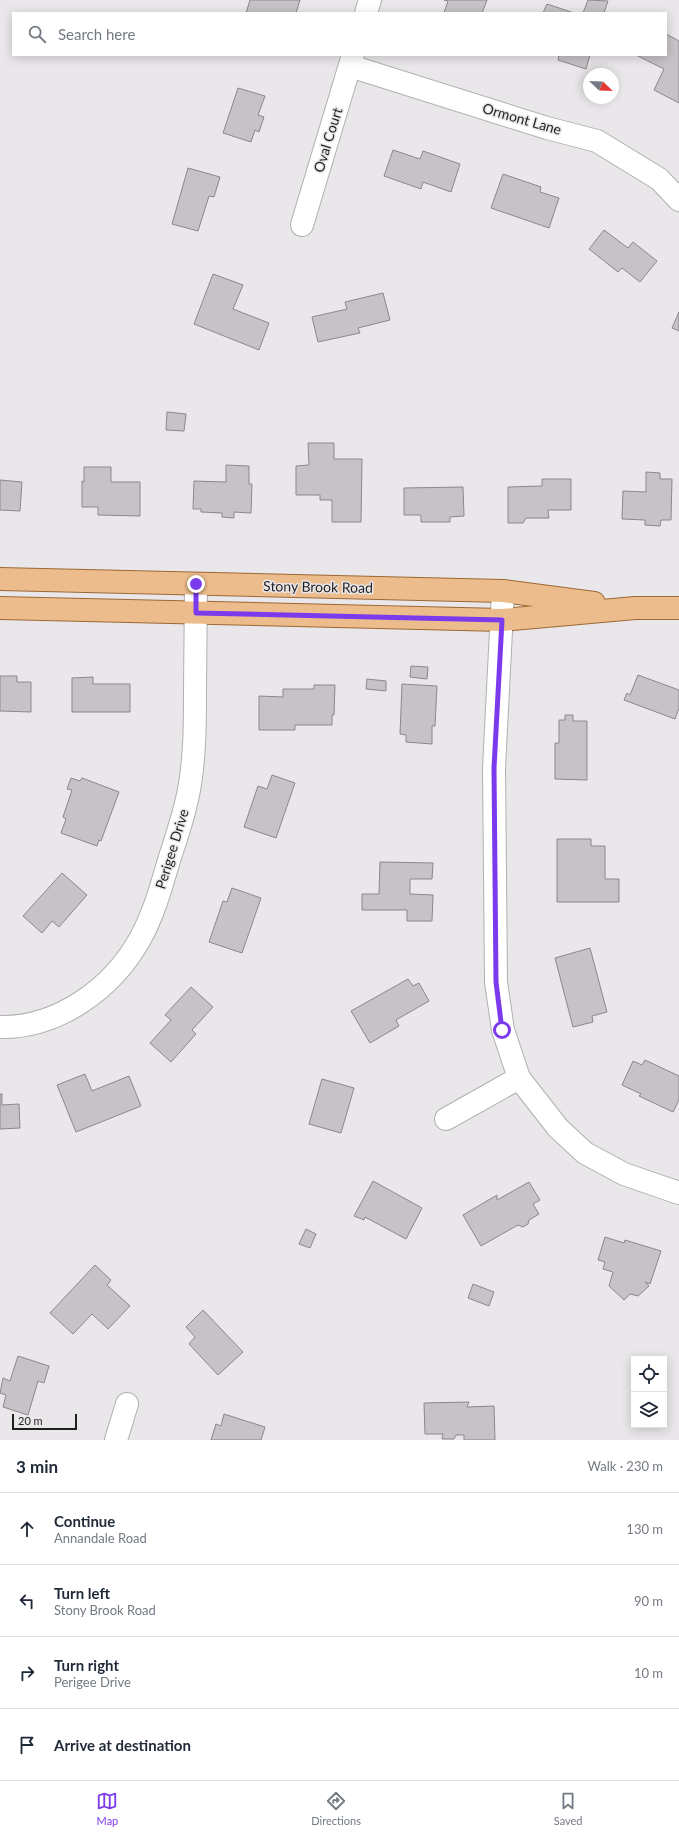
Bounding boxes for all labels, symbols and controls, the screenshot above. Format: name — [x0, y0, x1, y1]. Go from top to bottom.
search box — [12, 12, 667, 56]
icon: search — [26, 23, 48, 45]
text: Search here — [58, 25, 135, 43]
north arrow — [583, 68, 619, 104]
street label: Ormont Lane — [481, 99, 564, 138]
street label: Oval Court — [310, 105, 345, 174]
route end — [187, 575, 205, 593]
street label: Stony Brook Road — [263, 577, 373, 596]
street label: Perigee Drive — [151, 807, 192, 891]
route start — [493, 1021, 511, 1039]
map controls — [631, 1356, 667, 1428]
button: locate — [631, 1356, 667, 1392]
button: layers — [631, 1392, 667, 1428]
scale bar — [12, 1412, 77, 1431]
text: 20 m — [18, 1414, 43, 1427]
text: 3 min — [16, 1456, 58, 1477]
text: Walk · 230 m — [587, 1458, 663, 1474]
text: Continue — [54, 1512, 115, 1530]
icon: ahead — [16, 1518, 38, 1540]
text: 130 m — [626, 1521, 663, 1537]
text: Annandale Road — [54, 1530, 147, 1546]
text: Turn left — [54, 1584, 110, 1602]
icon: left — [16, 1590, 38, 1612]
text: 90 m — [634, 1593, 663, 1609]
text: Stony Brook Road — [54, 1602, 156, 1618]
text: Turn right — [54, 1656, 119, 1674]
icon: right — [16, 1662, 38, 1684]
text: 10 m — [634, 1665, 663, 1681]
text: Perigee Drive — [54, 1674, 131, 1690]
icon: arrive — [16, 1734, 38, 1756]
text: Arrive at destination — [54, 1736, 191, 1754]
tab: Map — [96, 1790, 118, 1827]
tab: Directions — [311, 1790, 361, 1827]
tab: Saved — [554, 1790, 583, 1827]

